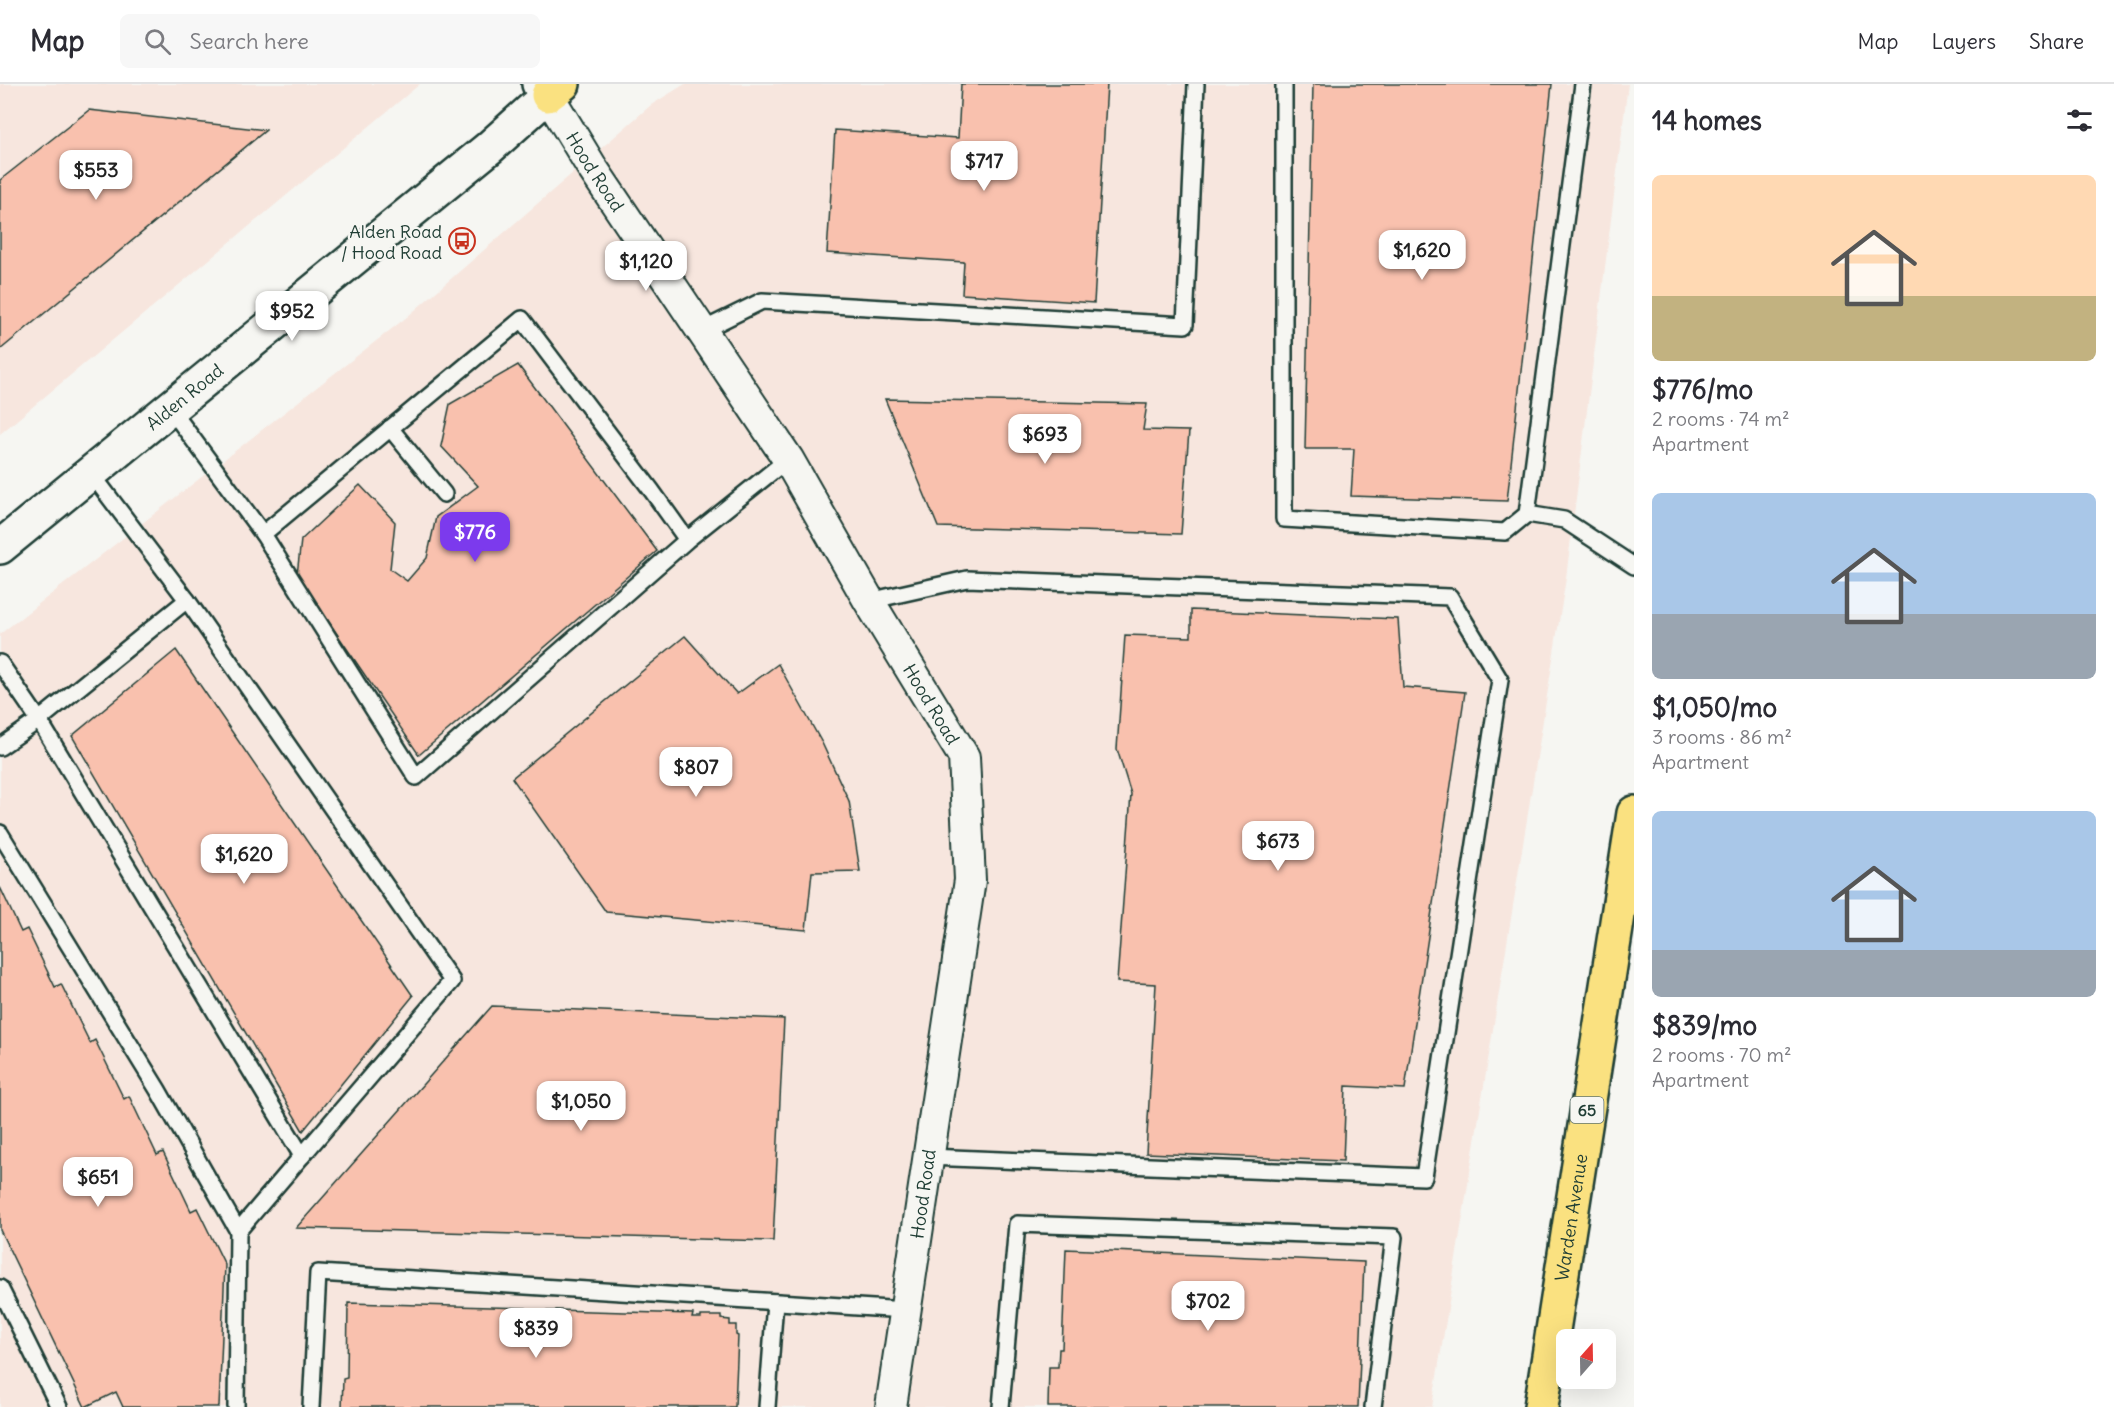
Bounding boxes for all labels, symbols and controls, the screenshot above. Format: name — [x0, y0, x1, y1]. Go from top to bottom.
search box — [120, 14, 540, 68]
text: Map — [30, 23, 84, 59]
icon: search — [141, 25, 174, 58]
text: Search here — [189, 27, 309, 55]
text: Map — [1858, 28, 1898, 55]
text: Layers — [1931, 28, 1996, 55]
text: Share — [2029, 28, 2084, 55]
text: 14 homes — [1652, 104, 1762, 137]
icon: filters — [2063, 104, 2096, 137]
street label: Hood Road — [561, 127, 630, 216]
pin: $717 — [948, 141, 1020, 192]
text: $717 — [965, 148, 1003, 173]
pin: $553 — [60, 150, 132, 201]
text: $553 — [73, 157, 119, 182]
icon: home — [1820, 214, 1928, 322]
place label: Alden Road / Hood Road — [341, 220, 442, 264]
bus stop icon: Alden Road / Hood Road — [447, 226, 477, 256]
pin: $1,620 — [1373, 230, 1471, 281]
text: $1,620 — [1393, 237, 1451, 262]
pin: $1,120 — [597, 241, 695, 292]
text: $1,120 — [619, 248, 673, 273]
pin: $952 — [256, 291, 328, 342]
text: $952 — [269, 298, 315, 323]
street label: Alden Road — [141, 358, 228, 435]
text: $776/mo — [1652, 373, 1753, 406]
text: 2 rooms · 74 m² — [1652, 406, 1789, 431]
pin: $693 — [1009, 414, 1081, 465]
text: $693 — [1022, 421, 1068, 446]
text: Apartment — [1652, 431, 1749, 456]
pin: $776 — [439, 512, 511, 563]
text: $776 — [454, 519, 496, 544]
icon: home — [1820, 532, 1928, 640]
street label: Hood Road — [898, 659, 965, 749]
text: $1,050/mo — [1652, 691, 1777, 724]
text: 3 rooms · 86 m² — [1652, 724, 1792, 749]
pin: $807 — [660, 747, 732, 798]
text: Apartment — [1652, 749, 1749, 774]
text: $807 — [673, 754, 719, 779]
pin: $673 — [1242, 821, 1314, 872]
text: $673 — [1256, 828, 1300, 853]
pin: $1,620 — [195, 834, 293, 885]
text: $1,620 — [215, 841, 273, 866]
icon: home — [1820, 850, 1928, 958]
text: $839/mo — [1652, 1009, 1757, 1042]
text: 2 rooms · 70 m² — [1652, 1042, 1792, 1067]
text: Apartment — [1652, 1067, 1749, 1092]
pin: $1,050 — [532, 1081, 630, 1132]
text: $1,050 — [551, 1088, 611, 1113]
road number: 65 — [1570, 1097, 1604, 1123]
street label: Hood Road — [905, 1147, 941, 1240]
street label: Warden Avenue — [1549, 1152, 1592, 1283]
pin: $651 — [62, 1157, 134, 1208]
text: $651 — [77, 1164, 119, 1189]
pin: $702 — [1172, 1281, 1244, 1332]
text: $702 — [1186, 1288, 1231, 1313]
pin: $839 — [500, 1308, 572, 1359]
text: $839 — [513, 1315, 559, 1340]
north arrow — [1556, 1329, 1616, 1389]
map controls — [1556, 1329, 1616, 1389]

